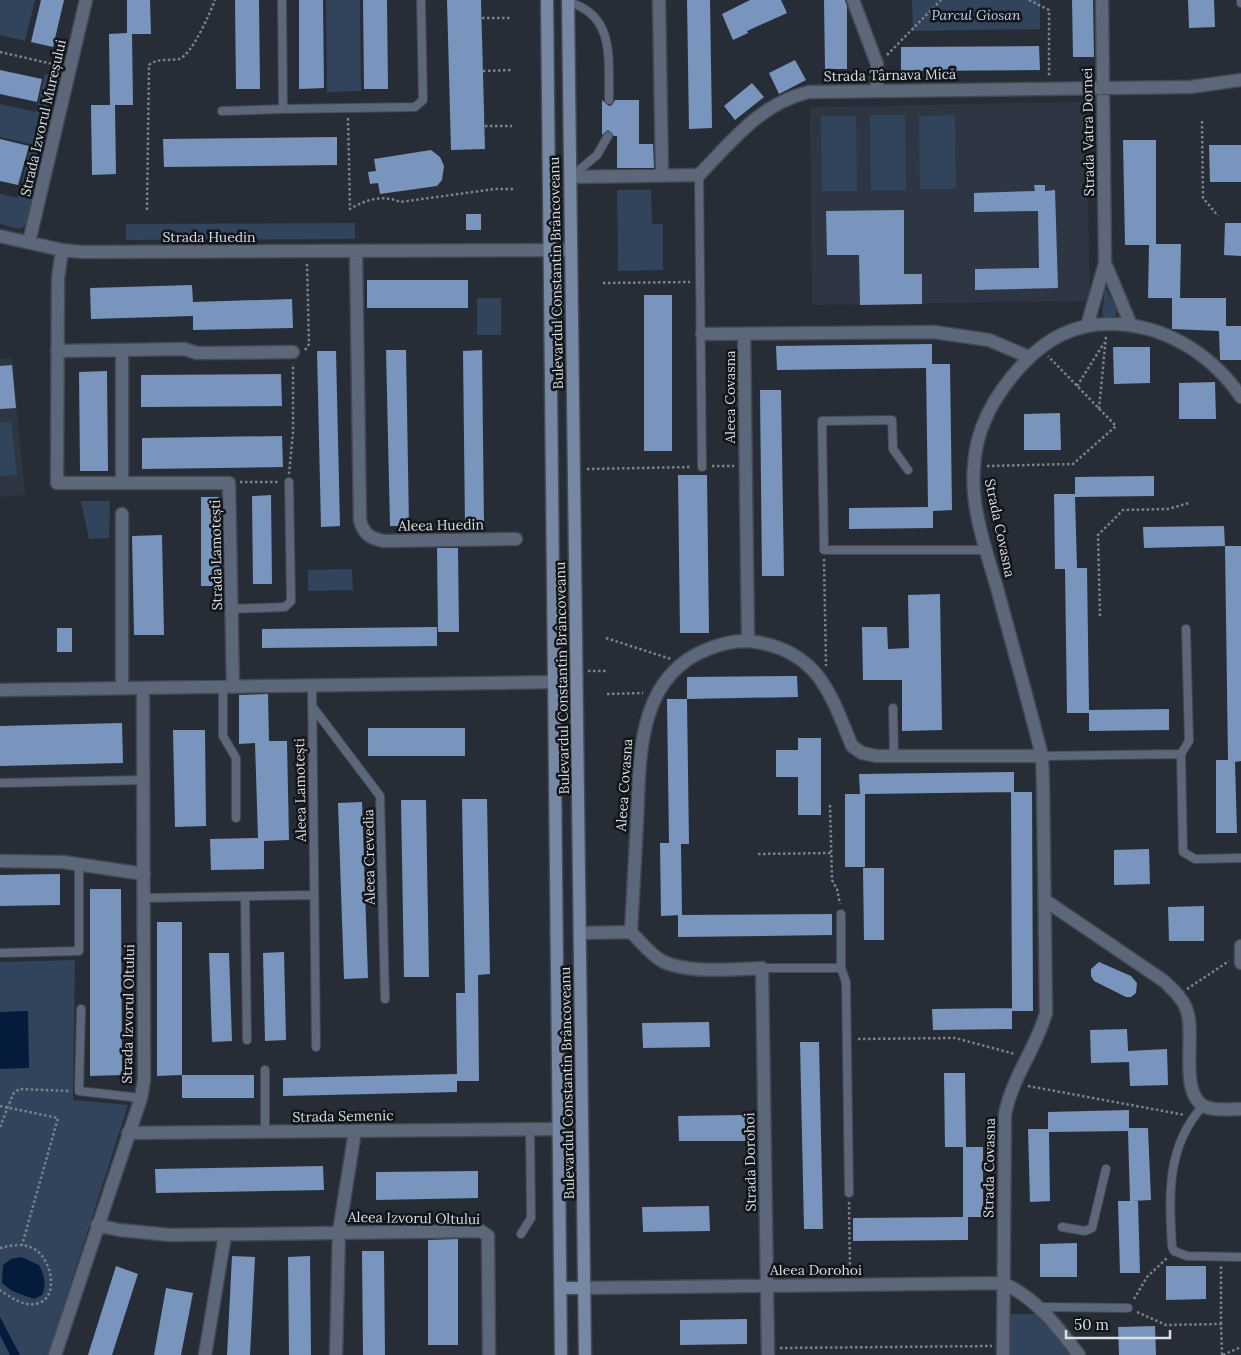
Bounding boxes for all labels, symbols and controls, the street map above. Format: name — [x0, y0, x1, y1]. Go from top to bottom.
park label: Parcul Giosan — [931, 6, 1021, 24]
street label: Strada Izvorul Mureșului — [16, 38, 70, 198]
street label: Strada Târnava Mică — [824, 65, 956, 85]
street label: Strada Vatra Dornei — [1078, 67, 1098, 196]
street label: Bulevardul Constantin Brâncoveanu — [545, 157, 567, 389]
street label: Strada Huedin — [162, 228, 256, 246]
street label: Aleea Covasna — [721, 351, 739, 444]
street label: Strada Covasna — [981, 477, 1019, 579]
street label: Strada Lamotești — [206, 499, 226, 611]
street label: Aleea Huedin — [397, 515, 485, 535]
street label: Bulevardul Constantin Brâncoveanu — [551, 562, 573, 794]
street label: Aleea Lamotești — [290, 738, 310, 843]
street label: Aleea Covasna — [612, 738, 636, 833]
street label: Aleea Crevedia — [359, 809, 379, 906]
street label: Strada Izvorul Oltului — [118, 944, 138, 1084]
street label: Bulevardul Constantin Brâncoveanu — [556, 967, 578, 1199]
street label: Strada Semenic — [292, 1106, 394, 1126]
street label: Strada Dorohoi — [740, 1112, 760, 1212]
street label: Strada Covasna — [979, 1118, 999, 1218]
street label: Aleea Izvorul Oltului — [347, 1208, 480, 1228]
street label: Aleea Dorohoi — [769, 1261, 862, 1279]
scale bar — [1066, 1308, 1170, 1340]
text: 50 m — [1074, 1315, 1109, 1334]

